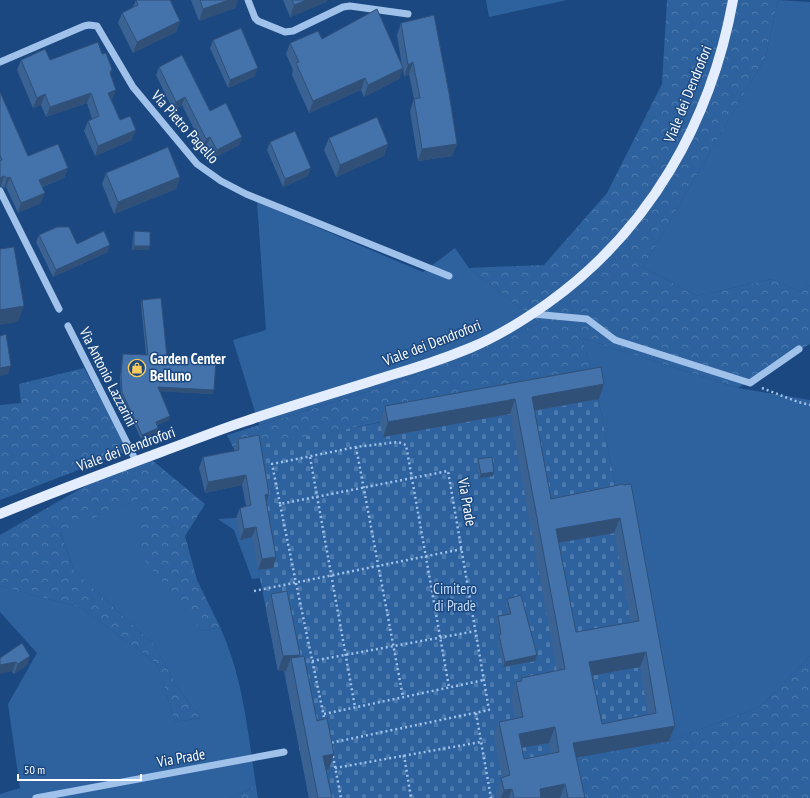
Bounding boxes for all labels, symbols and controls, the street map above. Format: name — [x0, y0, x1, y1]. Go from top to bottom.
street label: Viale dei Dendrofori — [659, 42, 716, 146]
street label: Via Pietro Pagello — [147, 85, 223, 167]
street label: Viale dei Dendrofori — [379, 315, 483, 370]
street label: Via Antonio Lazzarini — [75, 323, 142, 429]
place label: Garden Center Belluno — [150, 349, 226, 385]
shop icon: Garden Center Belluno — [127, 358, 147, 378]
street label: Viale dei Dendrofori — [73, 422, 178, 475]
street label: Via Prade — [454, 475, 481, 527]
park label: Cimitero di Prade — [433, 579, 477, 615]
street label: Via Prade — [154, 744, 206, 771]
scale bar — [18, 756, 141, 782]
text: 50 m — [24, 762, 45, 777]

